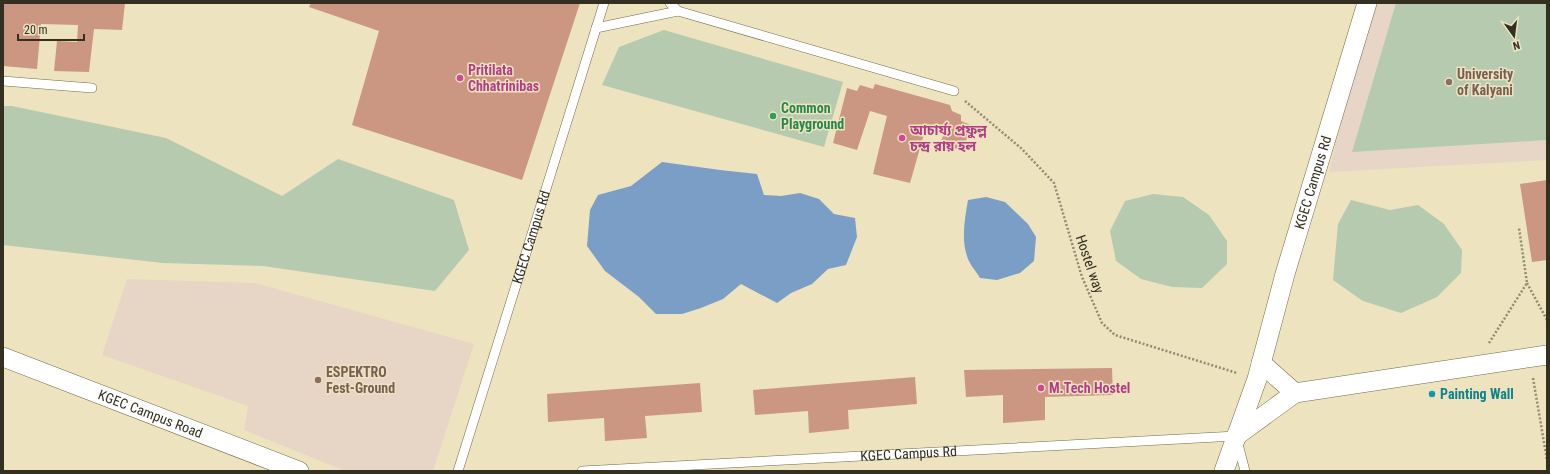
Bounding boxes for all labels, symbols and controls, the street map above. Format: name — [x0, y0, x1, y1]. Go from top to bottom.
scale bar — [18, 16, 84, 42]
north arrow — [1494, 16, 1534, 56]
text: 20 m — [24, 23, 48, 37]
text: N — [1511, 38, 1521, 52]
place label: Pritilata Chhatrinibas — [468, 62, 539, 94]
place label: University of Kalyani — [1457, 66, 1514, 98]
marker: Pritilata Chhatrinibas — [455, 73, 465, 83]
marker: University of Kalyani — [1444, 77, 1454, 87]
place label: Common Playground — [781, 100, 844, 132]
marker: Common Playground — [768, 111, 778, 121]
place label: আচার্য্য প্রফুল্ল চন্দ্র রায় হল — [909, 121, 988, 154]
marker: আচার্য্য প্রফুল্ল চন্দ্র রায় হল — [897, 133, 907, 143]
street label: KGEC Campus Rd — [1291, 134, 1334, 231]
street label: KGEC Campus Rd — [509, 189, 553, 286]
street label: Hostel way — [1073, 233, 1108, 295]
place label: ESPEKTRO Fest-Ground — [326, 364, 395, 396]
marker: ESPEKTRO Fest-Ground — [313, 375, 323, 385]
place label: M.Tech Hostel — [1049, 380, 1130, 396]
marker: M.Tech Hostel — [1036, 383, 1046, 393]
street label: KGEC Campus Road — [96, 386, 205, 441]
place label: Painting Wall — [1440, 386, 1514, 402]
marker: Painting Wall — [1427, 389, 1437, 399]
street label: KGEC Campus Rd — [860, 443, 957, 464]

